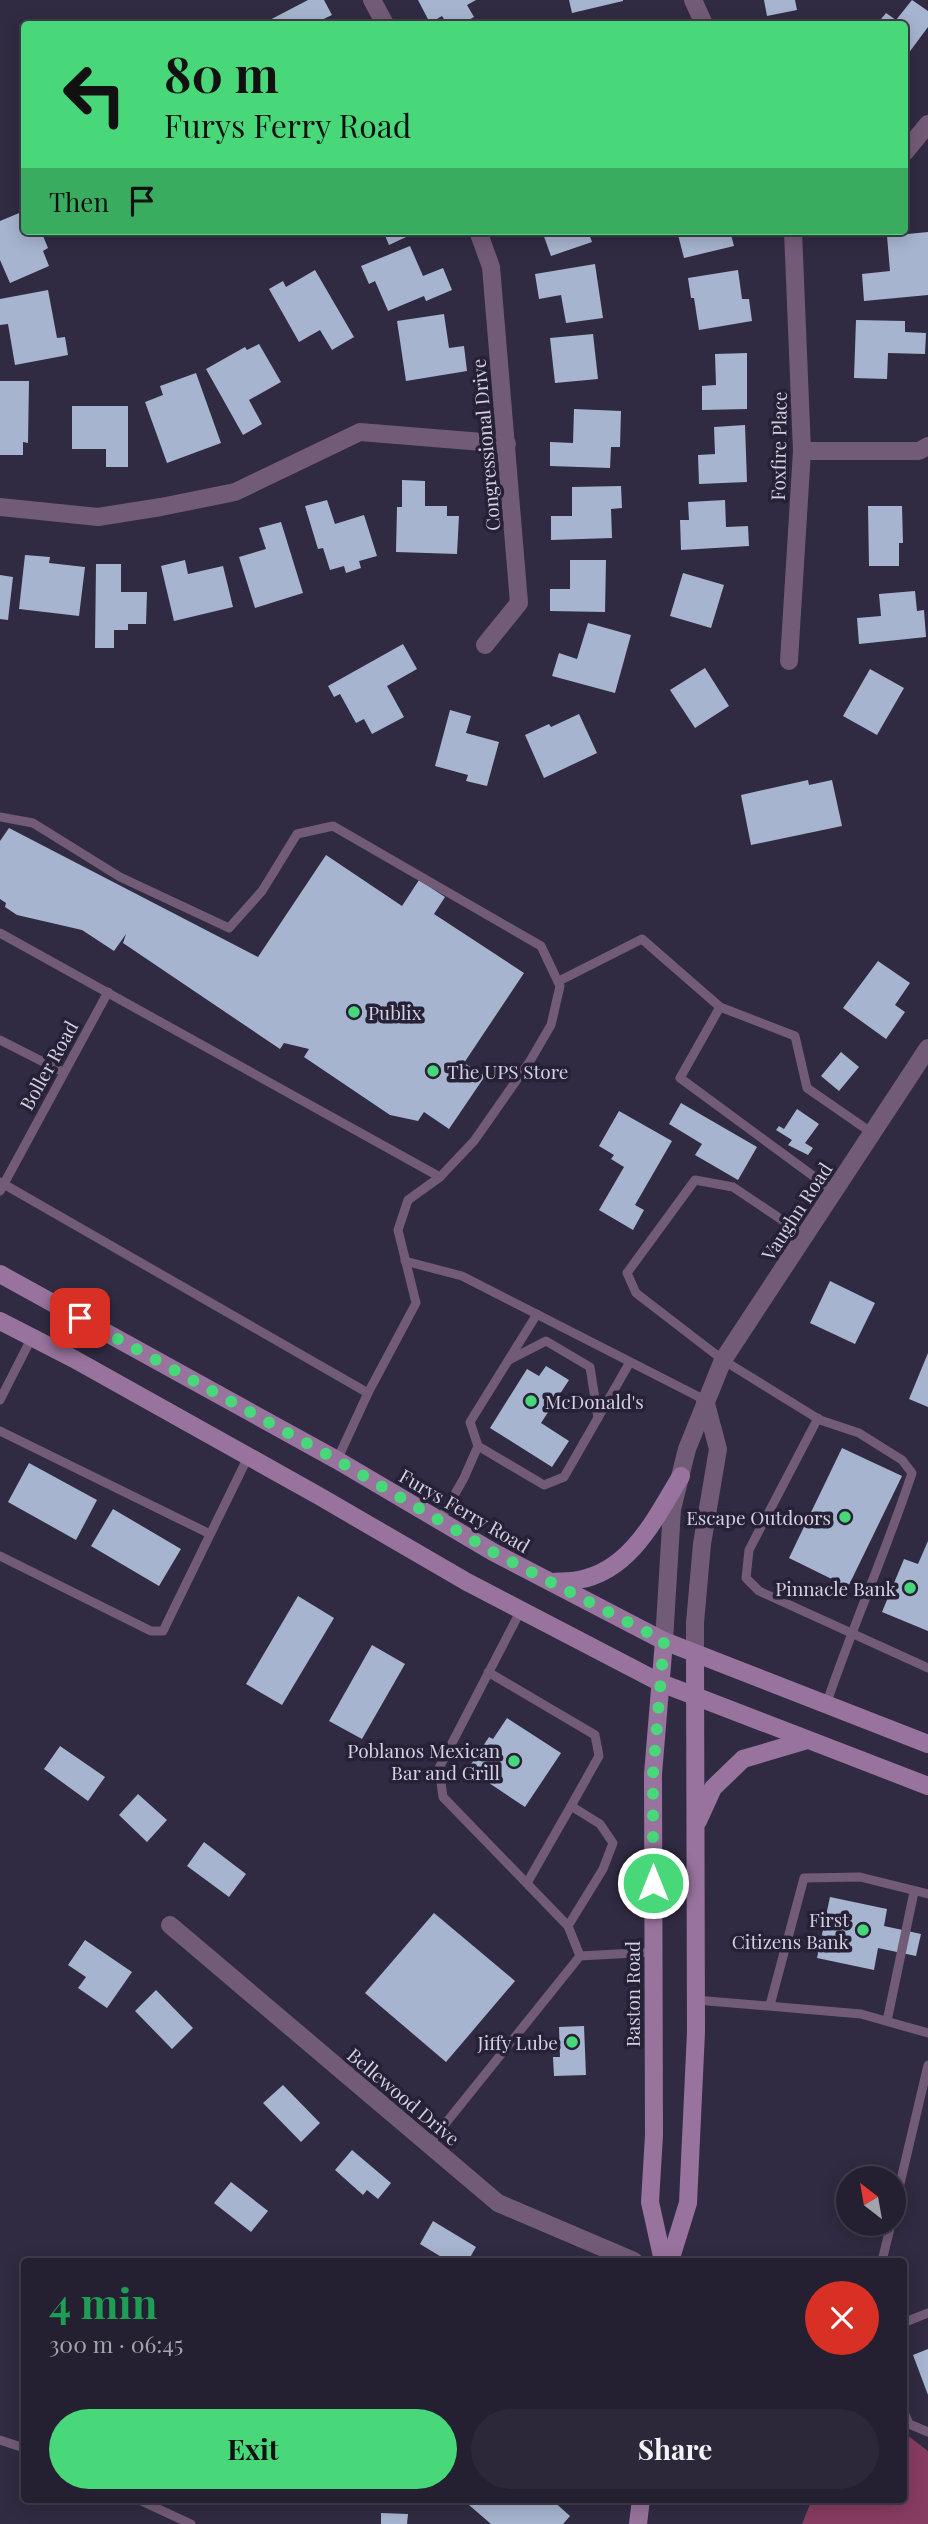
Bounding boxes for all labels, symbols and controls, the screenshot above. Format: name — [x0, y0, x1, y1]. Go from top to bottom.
text: 80 m — [164, 40, 279, 105]
icon: left — [49, 49, 140, 140]
text: Furys Ferry Road — [164, 103, 411, 146]
icon: arrive — [123, 182, 161, 220]
text: Then — [49, 184, 109, 219]
street label: Congressional Drive — [465, 358, 505, 532]
street label: Foxfire Place — [764, 391, 792, 501]
place label: Publix — [368, 999, 422, 1025]
marker: Publix — [346, 1004, 362, 1020]
street label: Boller Road — [13, 1016, 83, 1114]
place label: The UPS Store — [447, 1058, 568, 1084]
marker: The UPS Store — [425, 1063, 441, 1079]
street label: Vaughn Road — [754, 1157, 837, 1266]
pin — [50, 1288, 110, 1348]
icon: arrive — [61, 1299, 99, 1337]
place label: McDonald's — [545, 1388, 644, 1414]
marker: McDonald's — [523, 1393, 539, 1409]
street label: Furys Ferry Road — [395, 1462, 535, 1558]
place label: Escape Outdoors — [686, 1504, 831, 1530]
marker: Escape Outdoors — [837, 1509, 853, 1525]
place label: Pinnacle Bank — [775, 1575, 897, 1601]
marker: Pinnacle Bank — [902, 1580, 918, 1596]
place label: Poblanos Mexican Bar and Grill — [347, 1737, 501, 1785]
marker: Poblanos Mexican Bar and Grill — [506, 1753, 522, 1769]
position arrow — [616, 1846, 690, 1920]
place label: First Citizens Bank — [732, 1906, 850, 1954]
marker: First Citizens Bank — [855, 1922, 871, 1938]
street label: Baston Road — [619, 1941, 645, 2047]
place label: Jiffy Lube — [477, 2029, 558, 2055]
marker: Jiffy Lube — [564, 2034, 580, 2050]
street label: Bellewood Drive — [342, 2041, 466, 2151]
north arrow — [836, 2166, 906, 2236]
map controls — [836, 2166, 906, 2236]
text: 4 min — [49, 2274, 158, 2330]
button: close — [805, 2281, 879, 2355]
text: 300 m · 06:45 — [49, 2328, 183, 2359]
button: Exit — [49, 2409, 457, 2489]
button: Share — [471, 2409, 879, 2489]

